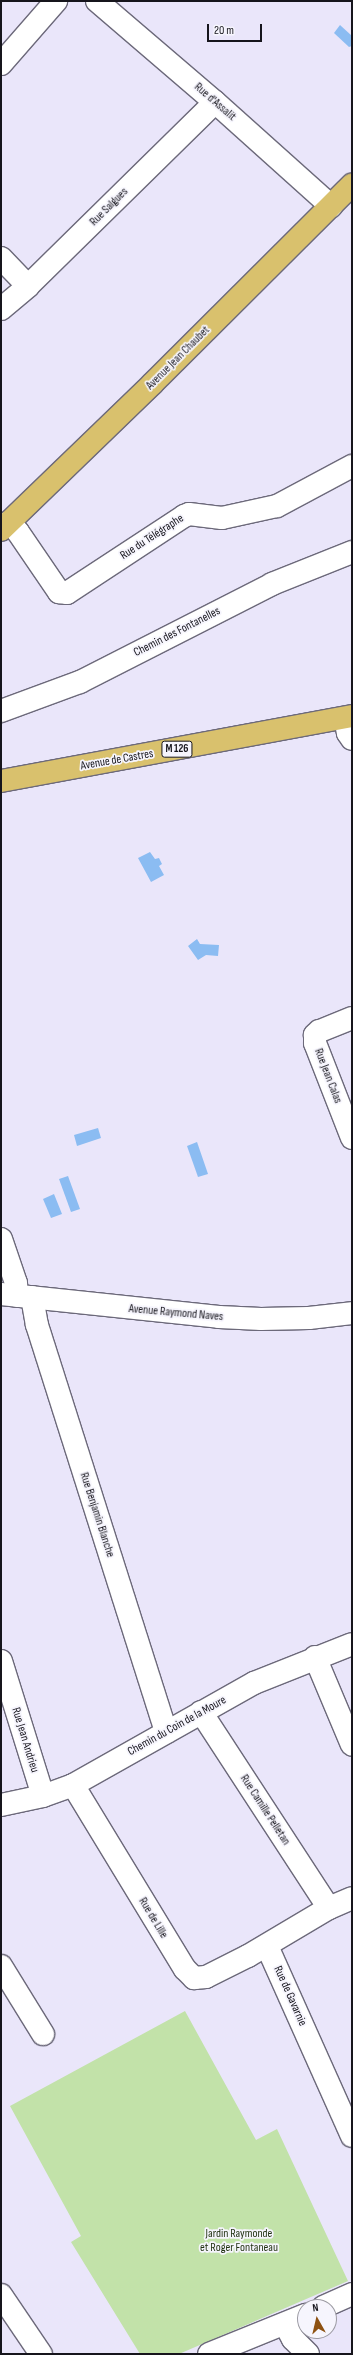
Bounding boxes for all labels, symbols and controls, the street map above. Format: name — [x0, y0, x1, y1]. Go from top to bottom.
scale bar — [209, 16, 264, 42]
text: 20 m — [214, 23, 234, 38]
street label: Rue d'Assalit — [191, 80, 239, 124]
street label: Rue Salgues — [87, 185, 131, 229]
street label: Avenue Jean Chaubet — [143, 323, 213, 393]
street label: Rue du Télégraphe — [118, 511, 186, 563]
street label: Chemin des Fontanelles — [131, 604, 223, 660]
road number: M 126 — [161, 740, 193, 758]
street label: Avenue de Castres — [80, 747, 154, 773]
street label: Rue Jean Calas — [311, 1047, 345, 1105]
street label: Avenue Raymond Naves — [128, 1302, 224, 1324]
street label: Rue Benjamin Blanche — [76, 1471, 118, 1559]
street label: Chemin du Coin de la Moure — [125, 1693, 229, 1759]
street label: Rue Jean Andrieu — [8, 1706, 42, 1774]
street label: Rue Camille Pelletan — [237, 1772, 293, 1848]
street label: Rue de Lille — [135, 1895, 171, 1941]
street label: Rue de Gavarnie — [270, 1964, 310, 2028]
park label: Jardin Raymonde et Roger Fontaneau — [200, 2227, 278, 2255]
north arrow — [297, 2299, 337, 2339]
text: N — [312, 2301, 319, 2314]

